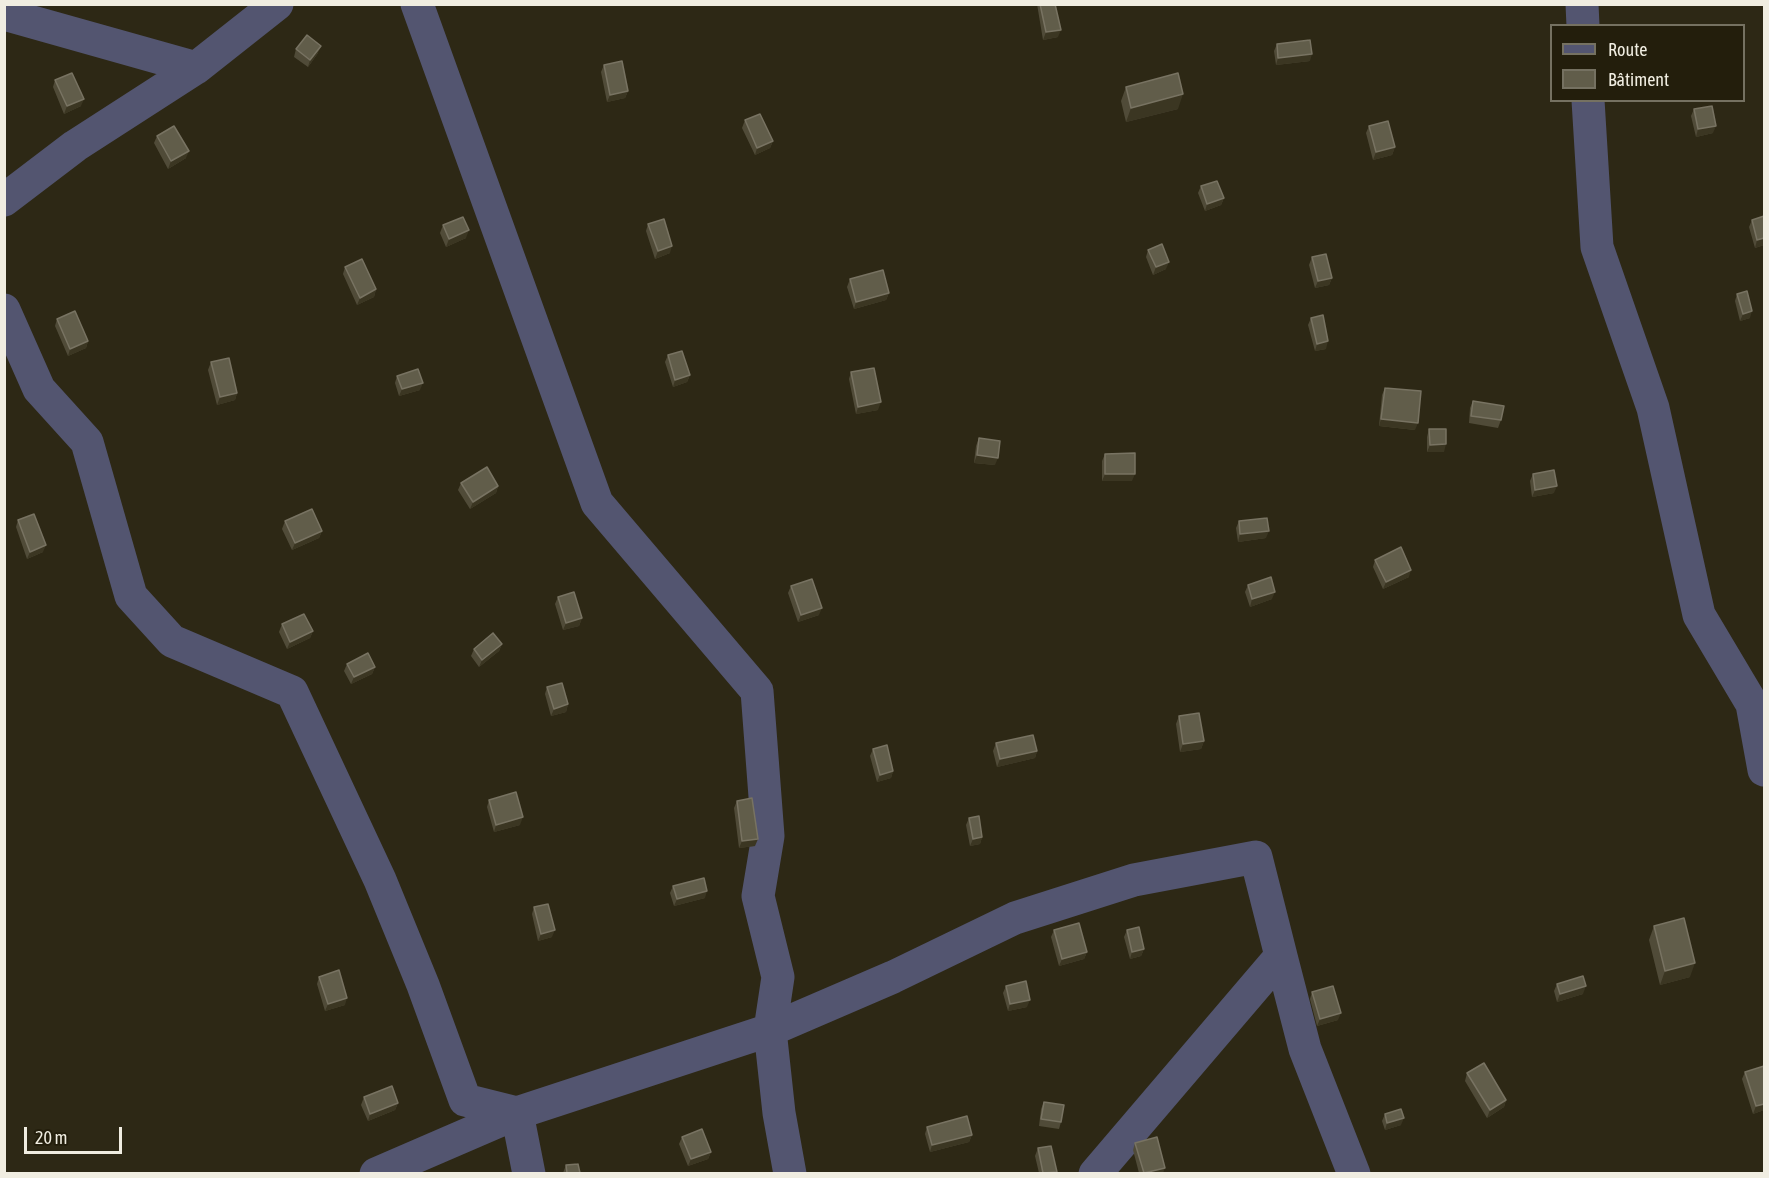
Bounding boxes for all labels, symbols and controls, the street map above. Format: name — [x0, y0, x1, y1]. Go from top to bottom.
legend — [1550, 24, 1745, 102]
text: Route — [1608, 39, 1647, 60]
text: Bâtiment — [1608, 69, 1669, 90]
scale bar — [27, 1115, 124, 1153]
text: 20 m — [35, 1127, 67, 1148]

